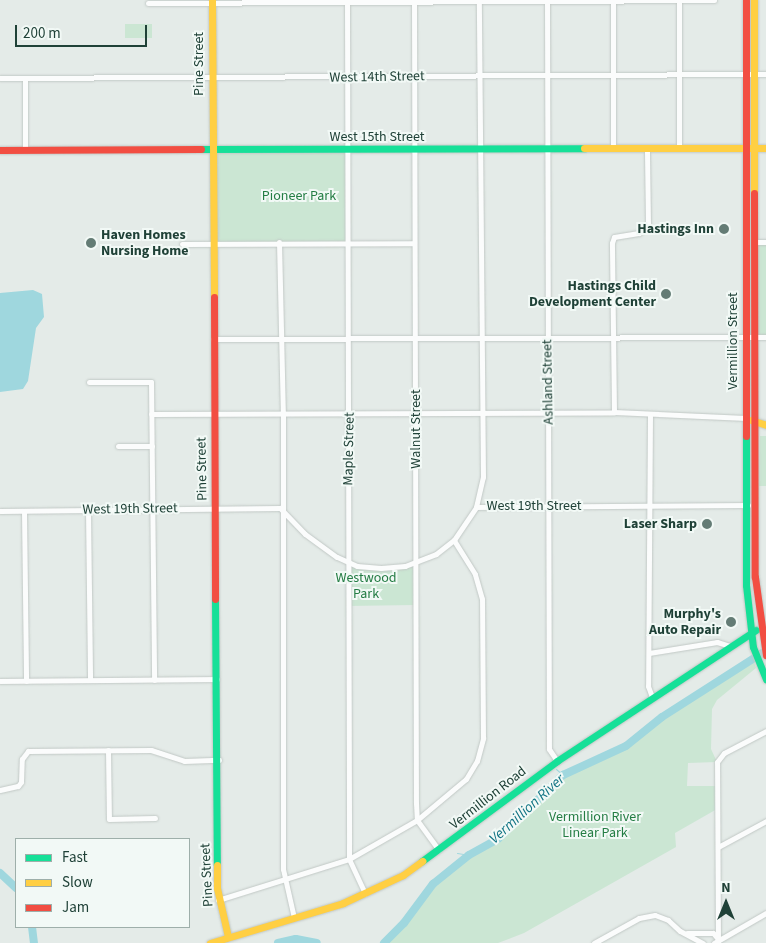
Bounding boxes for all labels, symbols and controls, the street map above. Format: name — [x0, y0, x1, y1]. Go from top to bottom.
scale bar — [18, 15, 150, 47]
text: 200 m — [23, 23, 61, 44]
street label: Pine Street — [191, 32, 207, 96]
street label: West 14th Street — [329, 68, 425, 86]
street label: West 15th Street — [329, 129, 425, 145]
park label: Pioneer Park — [262, 188, 336, 204]
place label: Hastings Inn — [637, 221, 714, 237]
marker: Hastings Inn — [718, 223, 730, 235]
place label: Haven Homes Nursing Home — [101, 227, 189, 260]
marker: Haven Homes Nursing Home — [85, 237, 97, 249]
place label: Hastings Child Development Center — [529, 278, 656, 310]
marker: Hastings Child Development Center — [660, 288, 672, 300]
street label: Vermillion Street — [725, 292, 741, 390]
street label: Ashland Street — [539, 339, 557, 425]
street label: Walnut Street — [408, 389, 424, 469]
street label: Maple Street — [340, 412, 358, 486]
street label: Pine Street — [193, 437, 211, 501]
street label: West 19th Street — [486, 498, 582, 514]
street label: West 19th Street — [82, 500, 178, 518]
place label: Laser Sharp — [624, 516, 697, 532]
marker: Laser Sharp — [701, 518, 713, 530]
park label: Westwood Park — [335, 570, 397, 602]
place label: Murphy's Auto Repair — [649, 606, 721, 638]
marker: Murphy's Auto Repair — [725, 616, 737, 628]
street label: Vermillion Road — [446, 763, 530, 833]
water label: Vermillion River — [486, 770, 568, 848]
park label: Vermillion River Linear Park — [549, 809, 641, 842]
legend — [15, 838, 190, 928]
street label: Pine Street — [197, 843, 217, 907]
text: Fast — [62, 847, 88, 868]
text: Slow — [62, 872, 93, 893]
north arrow — [701, 878, 751, 928]
text: N — [721, 878, 731, 898]
text: Jam — [62, 897, 89, 918]

